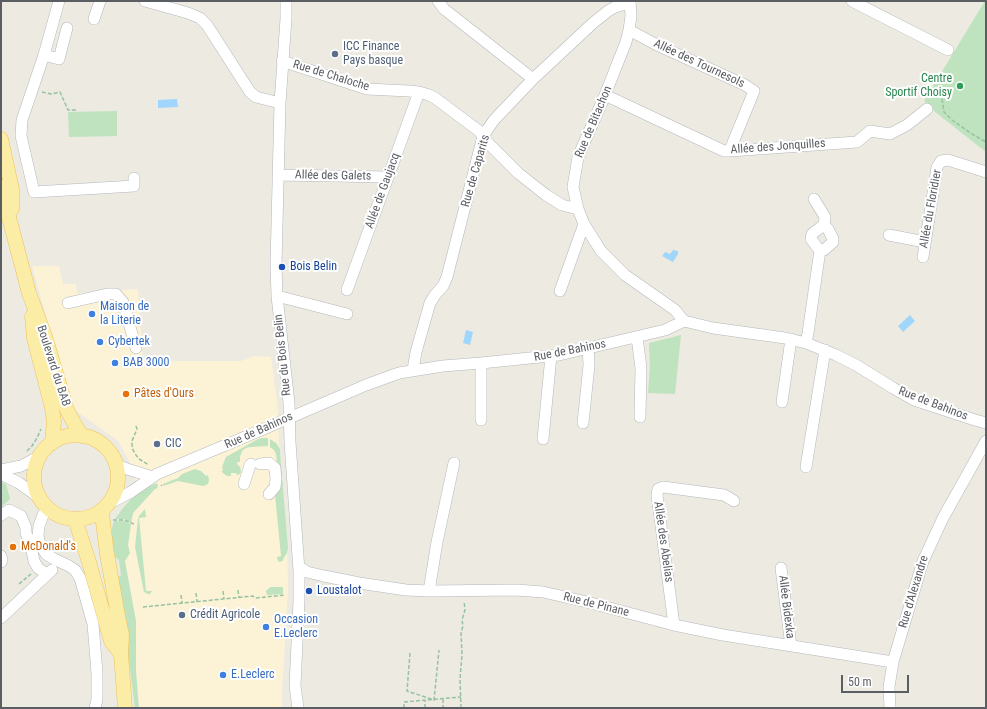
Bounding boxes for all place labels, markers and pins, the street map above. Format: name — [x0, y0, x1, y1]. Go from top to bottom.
place label: ICC Finance Pays basque — [343, 40, 403, 68]
marker: ICC Finance Pays basque — [330, 49, 340, 59]
place label: Centre Sportif Choisy — [885, 72, 952, 100]
marker: Centre Sportif Choisy — [955, 81, 965, 91]
place label: Bois Belin — [290, 260, 337, 274]
marker: Bois Belin — [277, 262, 287, 272]
place label: Maison de la Literie — [100, 300, 149, 328]
marker: Maison de la Literie — [87, 309, 97, 319]
place label: Cybertek — [108, 335, 150, 349]
marker: Cybertek — [95, 337, 105, 347]
place label: BAB 3000 — [123, 356, 169, 370]
marker: BAB 3000 — [110, 358, 120, 368]
place label: Pâtes d'Ours — [134, 387, 194, 401]
marker: Pâtes d'Ours — [121, 389, 131, 399]
place label: CIC — [165, 437, 182, 451]
marker: CIC — [152, 439, 162, 449]
place label: McDonald's — [21, 540, 76, 554]
marker: McDonald's — [8, 542, 18, 552]
place label: Loustalot — [317, 584, 362, 598]
marker: Loustalot — [304, 586, 314, 596]
place label: Crédit Agricole — [190, 608, 260, 622]
marker: Crédit Agricole — [177, 610, 187, 620]
place label: Occasion E.Leclerc — [274, 613, 318, 641]
marker: Occasion E.Leclerc — [261, 622, 271, 632]
place label: E.Leclerc — [231, 668, 274, 682]
marker: E.Leclerc — [218, 670, 228, 680]

